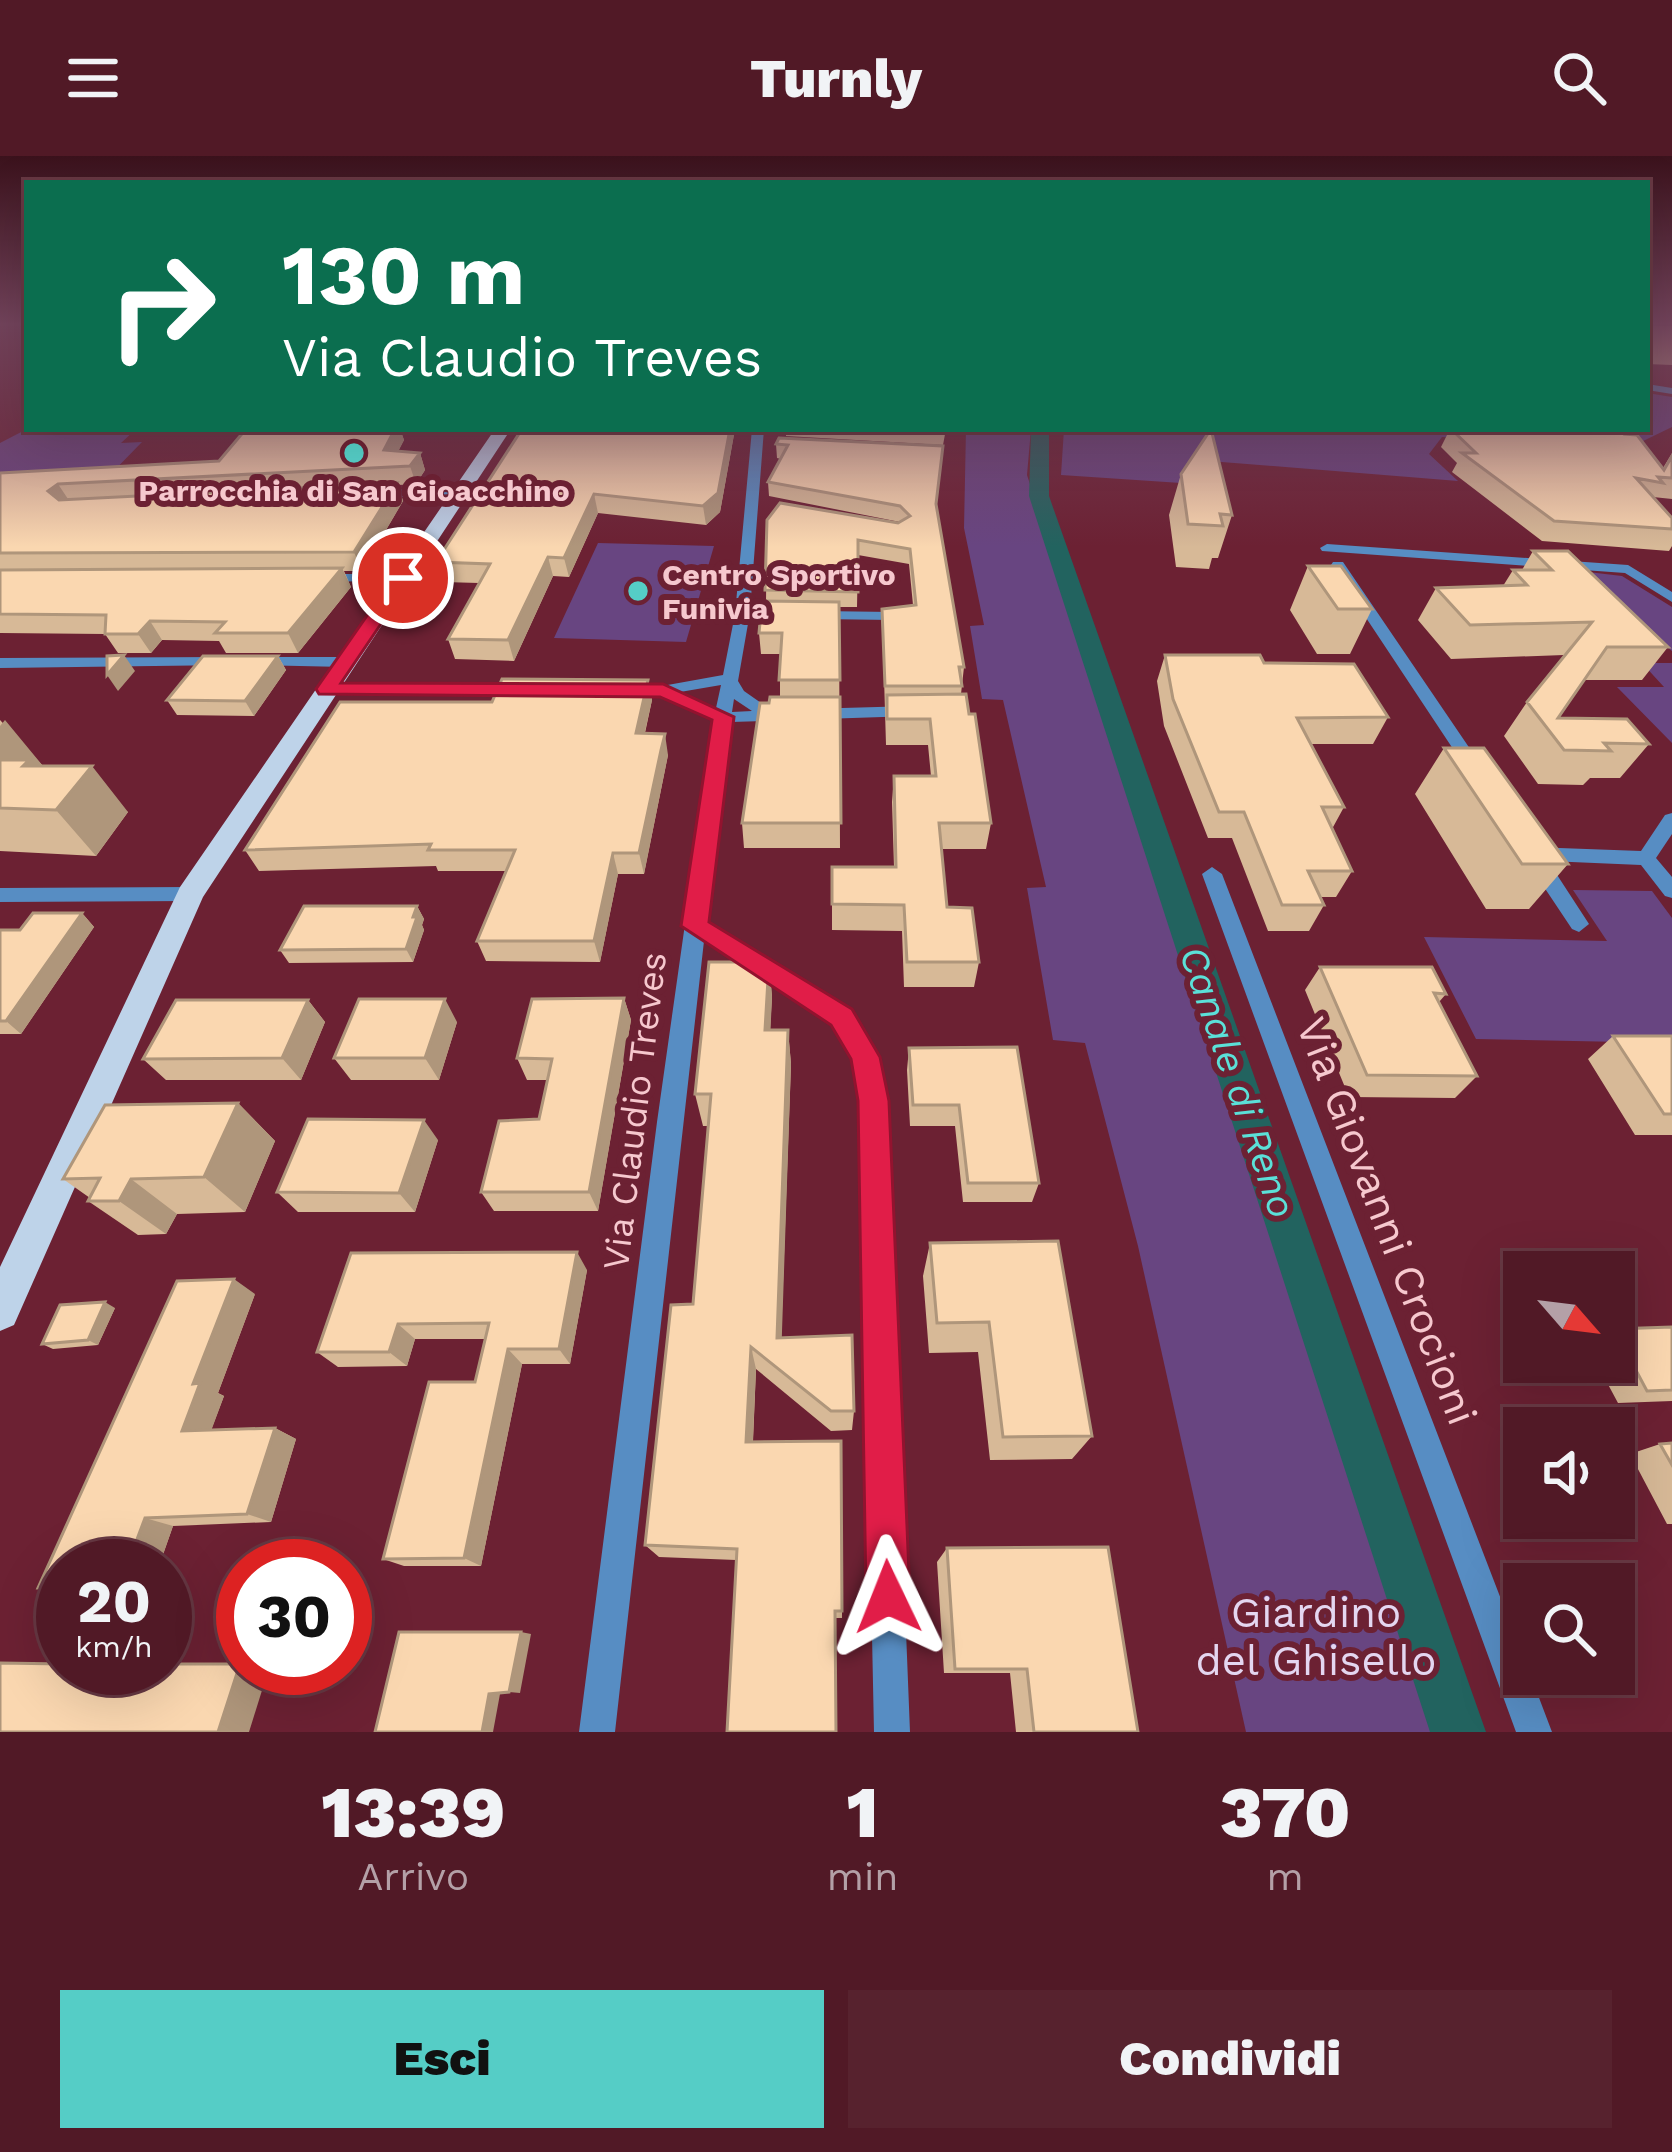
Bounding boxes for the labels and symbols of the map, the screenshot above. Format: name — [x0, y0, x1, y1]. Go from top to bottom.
marker: Parrocchia di San Gioacchino — [341, 440, 367, 466]
place label: Parrocchia di San Gioacchino — [138, 473, 570, 508]
pin — [352, 527, 454, 629]
place label: Centro Sportivo Funivia — [662, 557, 896, 626]
marker: Centro Sportivo Funivia — [625, 578, 651, 604]
water label: Canale di Reno — [1170, 940, 1306, 1224]
street label: Via Claudio Treves — [595, 950, 675, 1272]
street label: Via Giovanni Crocioni — [1287, 1010, 1487, 1432]
north arrow — [1503, 1251, 1635, 1383]
position arrow — [825, 1534, 951, 1660]
speed limit sign: 30 — [216, 1539, 372, 1695]
park label: Giardino del Ghisello — [1195, 1588, 1437, 1685]

